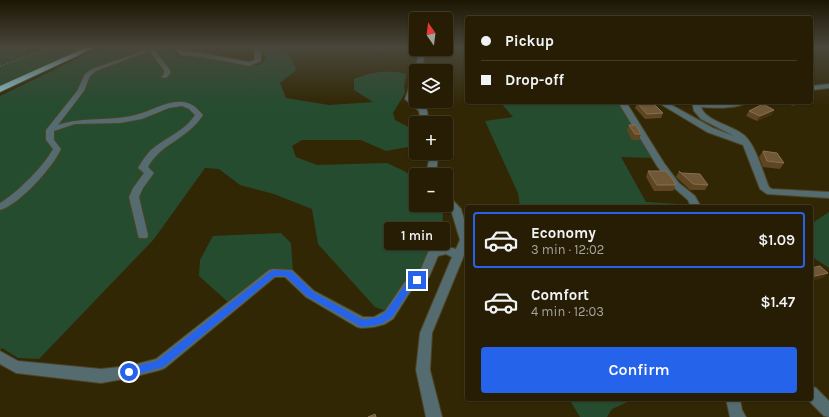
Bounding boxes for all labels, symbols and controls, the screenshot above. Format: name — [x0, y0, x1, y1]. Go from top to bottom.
north arrow — [409, 12, 453, 56]
map controls — [409, 12, 453, 212]
text: Pickup — [505, 32, 554, 50]
button: layers — [409, 64, 453, 108]
text: Drop-off — [505, 71, 564, 89]
button: + — [409, 116, 453, 160]
button: − — [409, 168, 453, 212]
callout: 1 min — [384, 222, 450, 250]
icon: car — [483, 222, 519, 258]
text: Economy — [531, 224, 596, 242]
text: 1 min — [401, 228, 433, 243]
text: $1.09 — [758, 231, 795, 249]
text: 3 min · 12:02 — [531, 242, 604, 257]
route end — [408, 271, 426, 289]
icon: car — [483, 284, 519, 320]
text: Comfort — [531, 286, 589, 304]
text: $1.47 — [760, 293, 795, 311]
text: 4 min · 12:03 — [531, 304, 604, 319]
button: Confirm — [481, 347, 797, 393]
route start — [120, 363, 138, 381]

